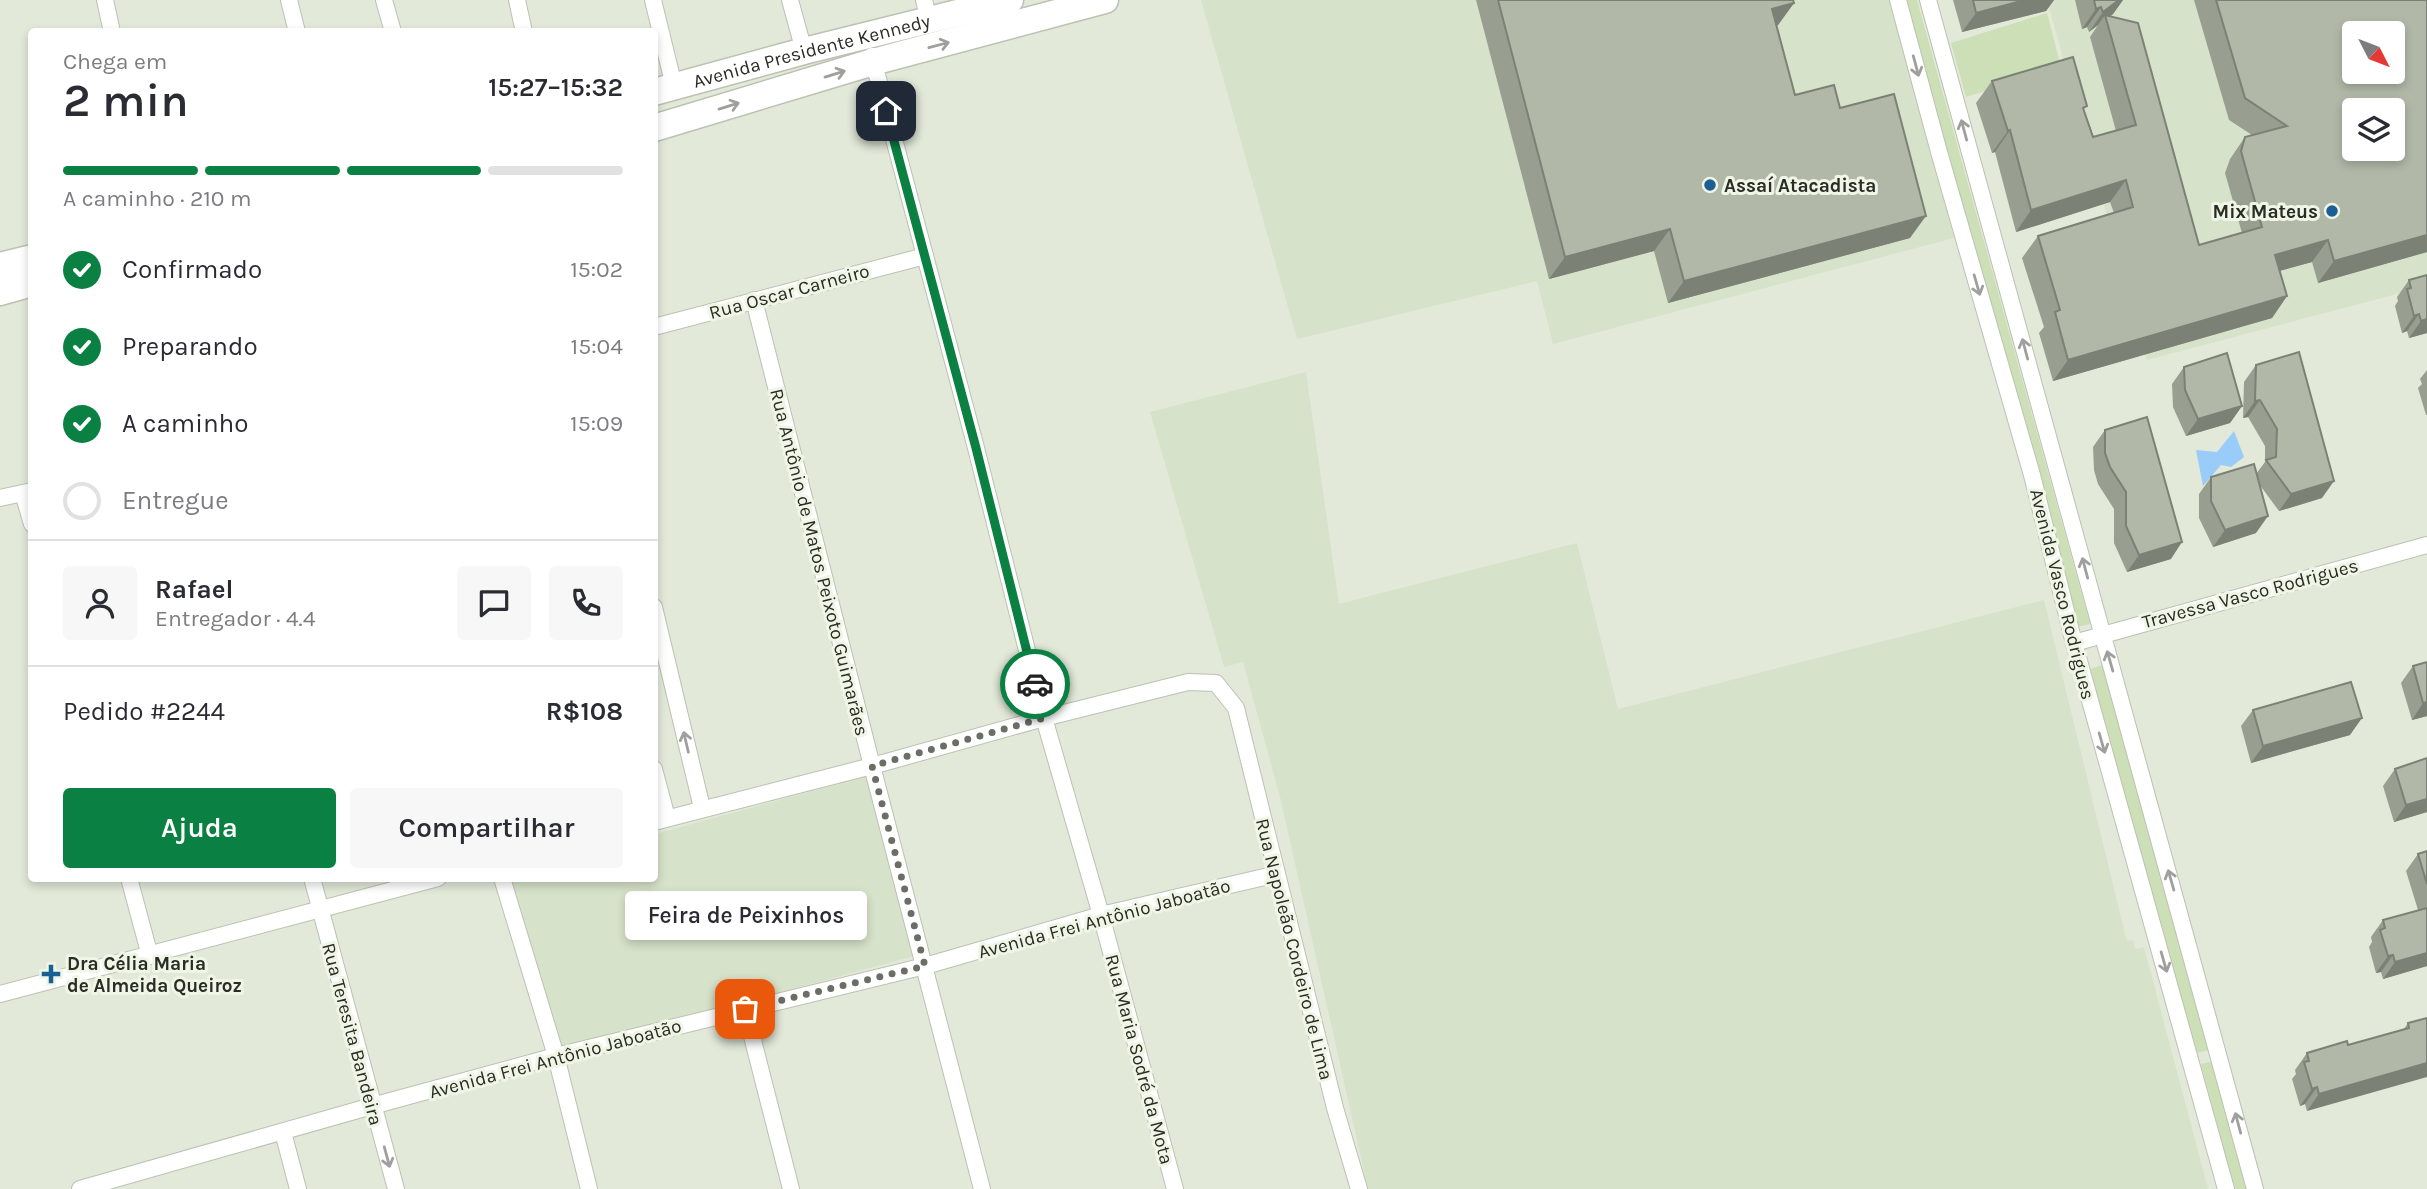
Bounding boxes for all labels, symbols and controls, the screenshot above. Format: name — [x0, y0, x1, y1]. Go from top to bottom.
street label: Avenida Presidente Kennedy — [691, 10, 933, 93]
north arrow — [2342, 21, 2404, 84]
map controls — [2342, 21, 2405, 161]
one-way arrow — [928, 37, 950, 50]
text: Chega em — [63, 48, 167, 75]
one-way arrow — [1910, 54, 1923, 77]
one-way arrow — [824, 67, 846, 80]
text: 15:27–15:32 — [488, 72, 623, 103]
text: 2 min — [63, 74, 189, 128]
pin — [856, 81, 916, 141]
icon: home — [867, 92, 905, 130]
button: layers — [2342, 98, 2405, 161]
one-way arrow — [718, 99, 740, 112]
one-way arrow — [1957, 119, 1970, 141]
place label: Assaí Atacadista — [1724, 175, 1876, 197]
marker: Assaí Atacadista — [1702, 177, 1718, 193]
text: A caminho · 210 m — [63, 185, 252, 212]
place label: Mix Mateus — [2213, 201, 2318, 223]
marker: Mix Mateus — [2324, 203, 2340, 219]
icon: check — [63, 251, 101, 289]
text: Confirmado — [122, 254, 262, 285]
text: 15:02 — [570, 256, 623, 283]
street label: Rua Oscar Carneiro — [707, 260, 872, 324]
one-way arrow — [1971, 273, 1984, 296]
icon: check — [63, 328, 101, 366]
text: Preparando — [122, 331, 258, 362]
text: 15:04 — [571, 333, 623, 360]
one-way arrow — [2018, 338, 2031, 361]
street label: Rua Antônio de Matos Peixoto Guimarães — [765, 386, 873, 738]
icon: check — [63, 405, 101, 443]
text: A caminho — [122, 408, 249, 439]
text: 15:09 — [570, 410, 623, 437]
text: Entregue — [122, 485, 229, 516]
street label: Avenida Vasco Rodrigues — [2025, 487, 2099, 702]
street label: Travessa Vasco Rodrigues — [2140, 555, 2361, 633]
one-way arrow — [2078, 558, 2091, 580]
button: person — [63, 566, 137, 640]
button: chat — [457, 566, 531, 640]
button: phone — [549, 566, 623, 640]
text: Rafael — [155, 574, 233, 605]
text: Entregador · 4.4 — [155, 605, 316, 632]
courier — [1000, 649, 1070, 719]
one-way arrow — [2103, 650, 2116, 673]
icon: car — [1016, 665, 1054, 703]
text: Pedido #2244 — [63, 696, 225, 727]
text: R$108 — [546, 696, 623, 727]
one-way arrow — [679, 731, 692, 754]
one-way arrow — [2096, 732, 2109, 754]
button: Ajuda — [63, 788, 336, 868]
button: Compartilhar — [350, 788, 623, 868]
street label: Rua Napoleão Cordeiro de Lima — [1251, 816, 1337, 1082]
one-way arrow — [2164, 869, 2177, 892]
street label: Avenida Frei Antônio Jaboatão — [976, 875, 1233, 963]
callout: Feira de Peixinhos — [624, 890, 866, 939]
text: Feira de Peixinhos — [648, 902, 844, 929]
street label: Rua Teresita Bandeira — [317, 941, 387, 1128]
one-way arrow — [2158, 951, 2171, 973]
street label: Rua Maria Sodré da Mota — [1100, 952, 1178, 1167]
place label: Dra Célia Maria de Almeida Queiroz — [67, 953, 242, 997]
marker: Dra Célia Maria de Almeida Queiroz — [41, 964, 61, 984]
pin — [715, 979, 775, 1039]
icon: bag — [726, 990, 764, 1028]
street label: Avenida Frei Antônio Jaboatão — [427, 1015, 684, 1103]
one-way arrow — [2231, 1112, 2244, 1135]
one-way arrow — [381, 1146, 394, 1168]

